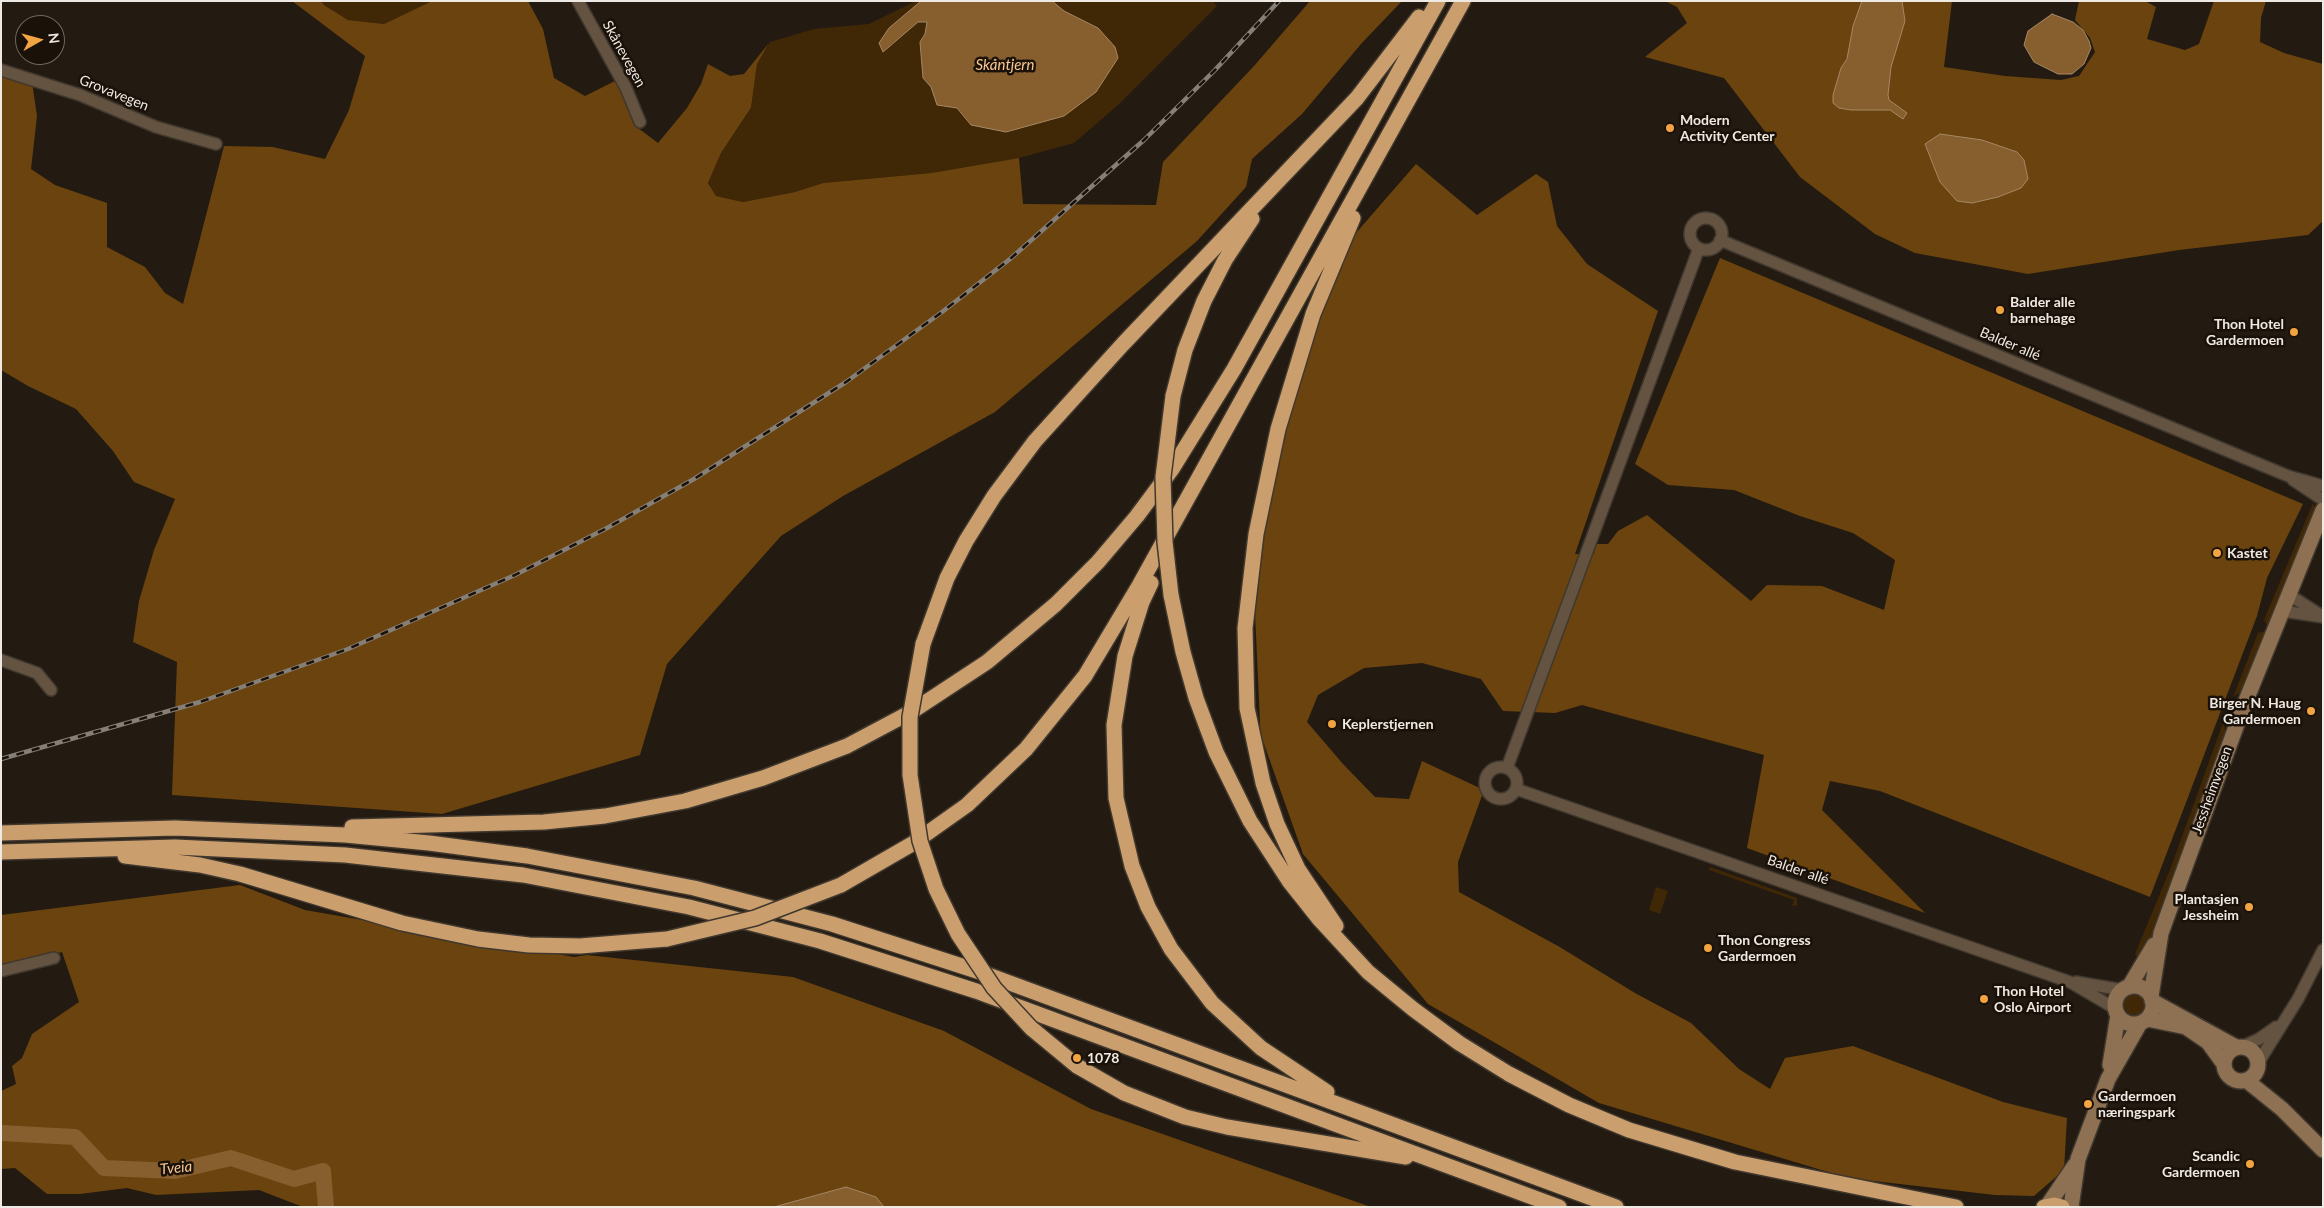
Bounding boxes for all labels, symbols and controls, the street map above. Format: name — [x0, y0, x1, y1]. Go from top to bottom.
north arrow — [15, 15, 65, 65]
street label: Skånevegen — [599, 18, 649, 90]
text: N — [45, 32, 63, 45]
water label: Skåntjern — [976, 56, 1034, 74]
street label: Grovavegen — [77, 71, 151, 115]
place label: Modern Activity Center — [1680, 112, 1774, 144]
marker: Modern Activity Center — [1664, 122, 1676, 134]
place label: Balder alle barnehage — [2010, 294, 2075, 326]
marker: Balder alle barnehage — [1994, 304, 2006, 316]
place label: Thon Hotel Gardermoen — [2206, 316, 2284, 348]
street label: Balder allé — [1977, 324, 2043, 364]
marker: Thon Hotel Gardermoen — [2288, 326, 2300, 338]
place label: Kastet — [2227, 545, 2268, 561]
marker: Kastet — [2211, 547, 2223, 559]
place label: Birger N. Haug Gardermoen — [2209, 695, 2301, 728]
marker: Birger N. Haug Gardermoen — [2305, 705, 2317, 717]
place label: Keplerstjernen — [1342, 716, 1434, 732]
marker: Keplerstjernen — [1326, 718, 1338, 730]
street label: Jessheimvegen — [2188, 744, 2236, 836]
street label: Balder allé — [1765, 852, 1831, 888]
place label: Plantasjen Jessheim — [2175, 891, 2239, 924]
marker: Plantasjen Jessheim — [2243, 901, 2255, 913]
place label: Thon Congress Gardermoen — [1718, 932, 1811, 964]
marker: Thon Congress Gardermoen — [1702, 942, 1714, 954]
place label: Thon Hotel Oslo Airport — [1994, 983, 2071, 1016]
marker: Thon Hotel Oslo Airport — [1978, 993, 1990, 1005]
place label: 1078 — [1087, 1050, 1119, 1066]
marker: 1078 — [1071, 1052, 1083, 1064]
place label: Gardermoen næringspark — [2098, 1088, 2176, 1120]
marker: Gardermoen næringspark — [2082, 1098, 2094, 1110]
place label: Scandic Gardermoen — [2162, 1148, 2240, 1180]
water label: Tveia — [159, 1157, 193, 1179]
marker: Scandic Gardermoen — [2244, 1158, 2256, 1170]

